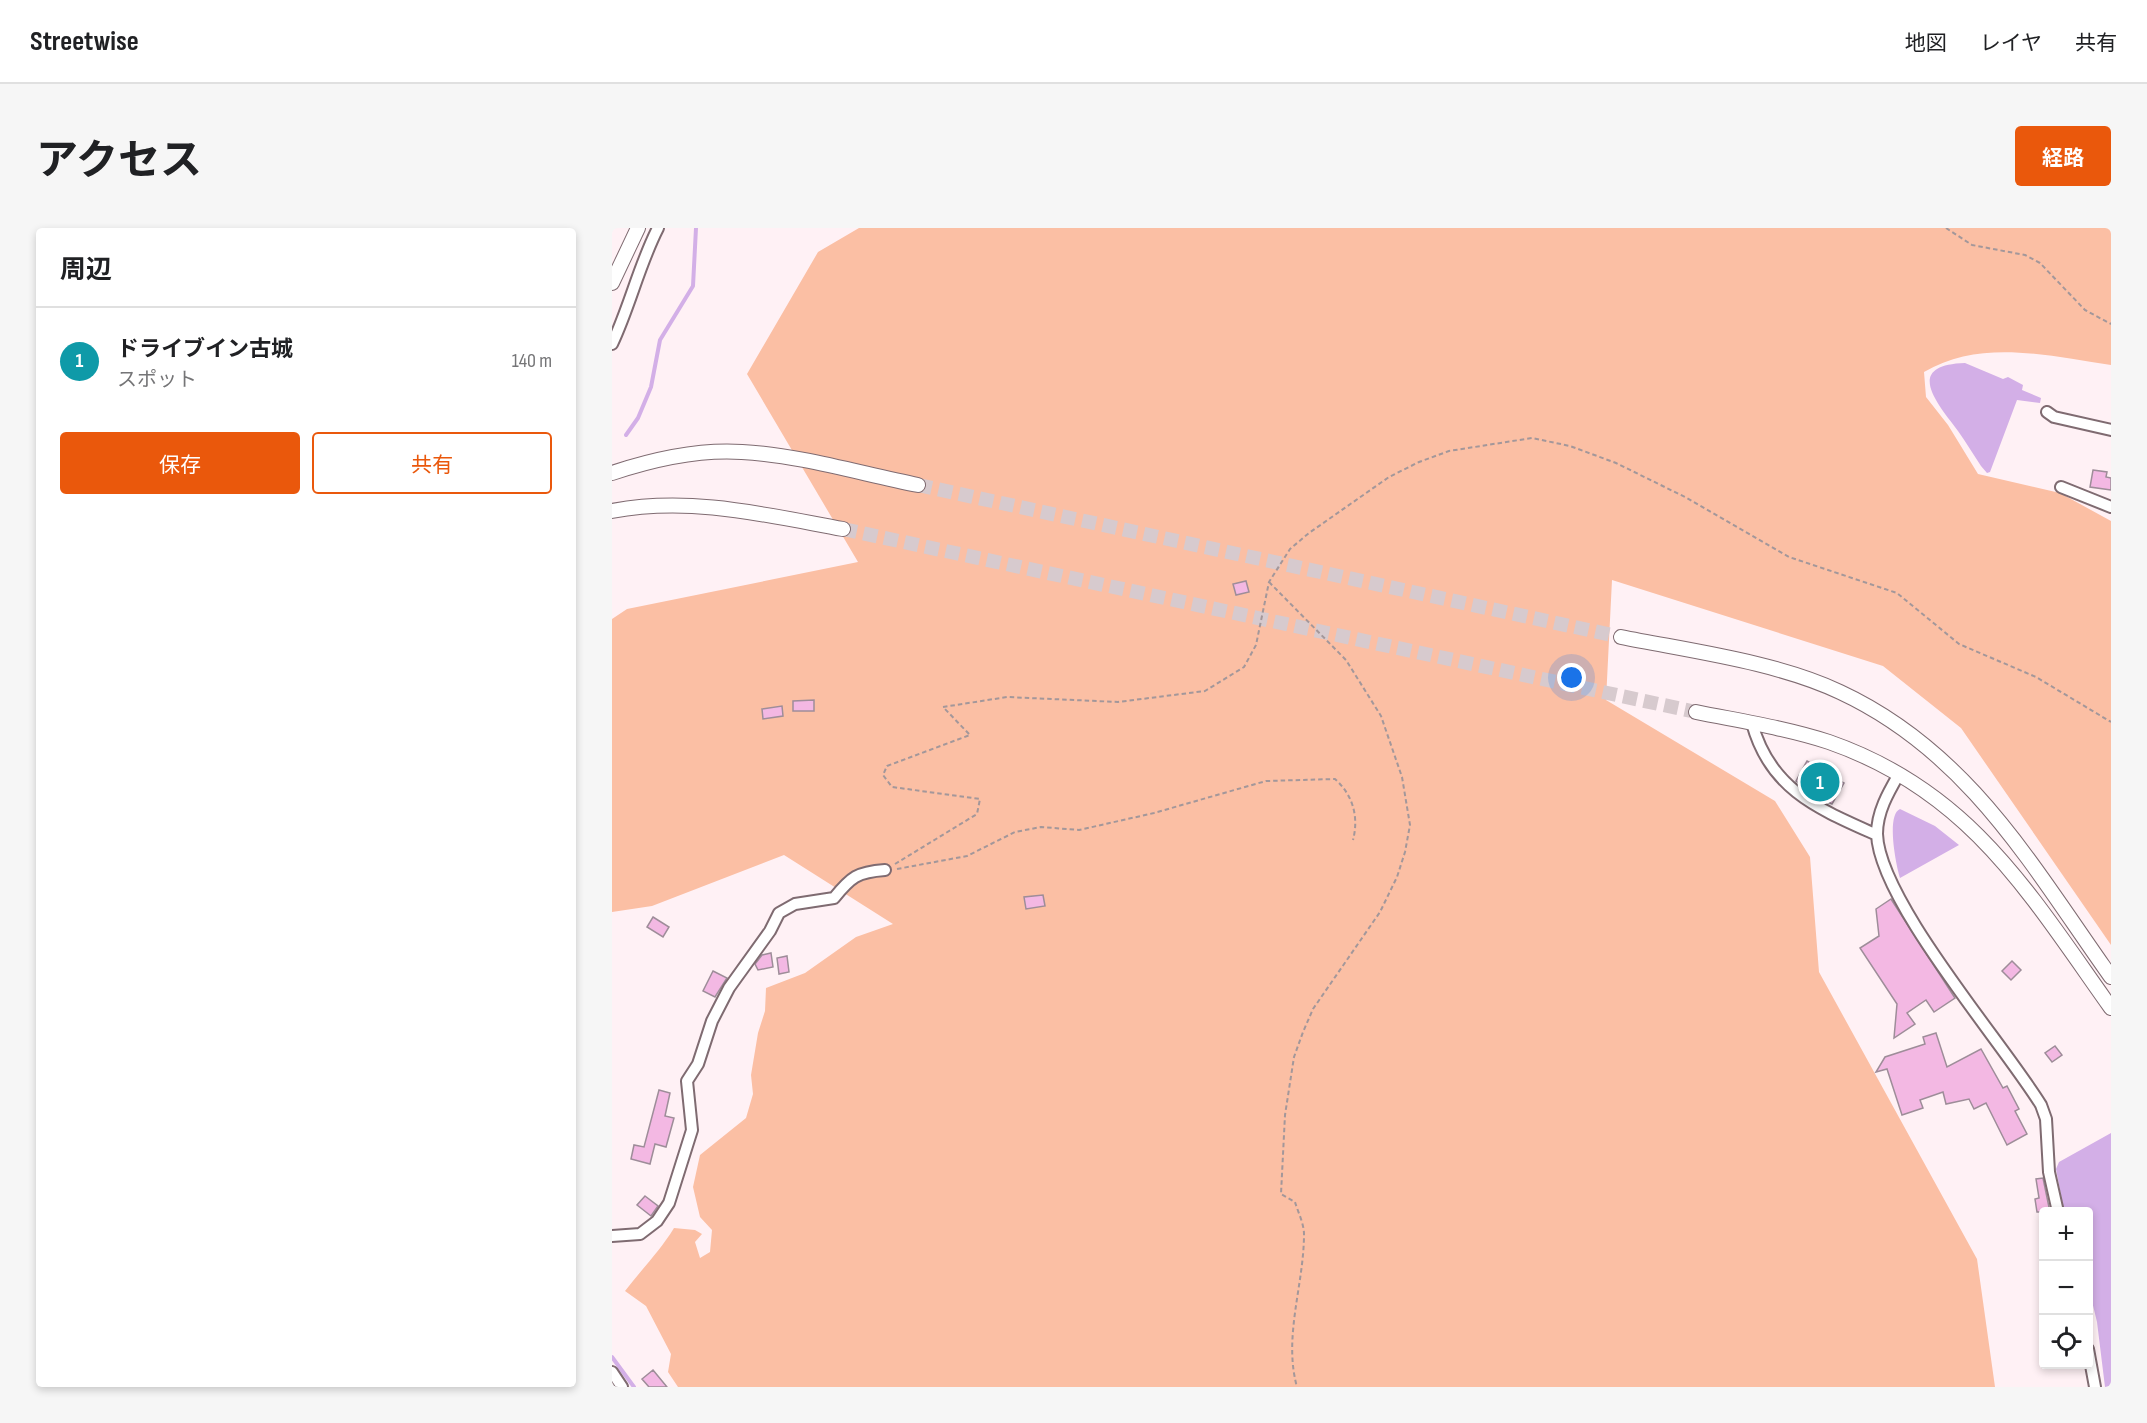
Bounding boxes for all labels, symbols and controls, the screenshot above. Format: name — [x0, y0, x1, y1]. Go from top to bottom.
text: Streetwise — [30, 25, 139, 58]
text: 地図 — [1905, 31, 1947, 56]
text: レイヤ — [1980, 31, 2042, 56]
text: 共有 — [2075, 31, 2117, 56]
button: 経路 — [2015, 126, 2111, 186]
text: アクセス — [36, 136, 202, 187]
text: 周辺 — [60, 255, 112, 286]
text: ドライブイン古城 — [117, 336, 293, 363]
text: 1 — [76, 349, 83, 373]
text: 140 m — [512, 349, 552, 373]
text: スポット — [117, 368, 197, 392]
button: 保存 — [60, 432, 300, 494]
button: 共有 — [312, 432, 552, 494]
your location — [1557, 663, 1586, 692]
pin: 1 — [1800, 760, 1840, 804]
map controls — [2039, 1207, 2093, 1369]
button: + — [2039, 1207, 2093, 1261]
button: − — [2039, 1261, 2093, 1315]
button: locate — [2039, 1315, 2093, 1369]

